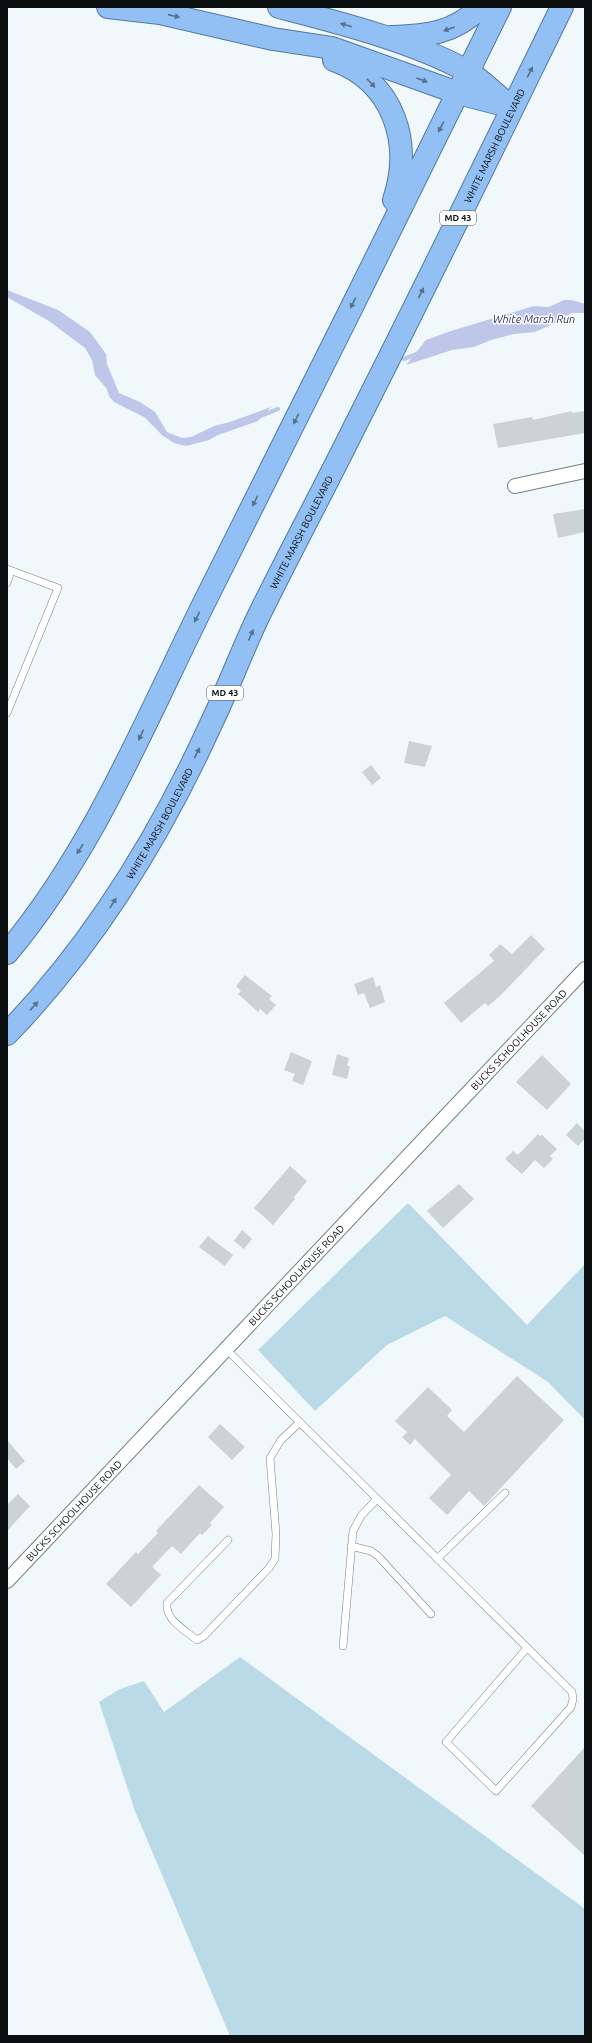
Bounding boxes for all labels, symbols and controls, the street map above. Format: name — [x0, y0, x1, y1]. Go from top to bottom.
one-way arrow — [168, 14, 180, 20]
one-way arrow — [340, 22, 352, 28]
one-way arrow — [443, 26, 455, 32]
one-way arrow — [527, 67, 533, 78]
one-way arrow — [416, 77, 428, 83]
one-way arrow — [366, 78, 376, 88]
street label: WHITE MARSH BOULEVARD — [462, 87, 527, 205]
one-way arrow — [438, 122, 444, 133]
road number: MD 43 — [440, 211, 476, 225]
one-way arrow — [418, 287, 424, 299]
one-way arrow — [350, 297, 357, 309]
water label: White Marsh Run — [493, 313, 575, 325]
one-way arrow — [293, 414, 299, 425]
street label: WHITE MARSH BOULEVARD — [268, 474, 335, 591]
one-way arrow — [252, 495, 258, 507]
one-way arrow — [194, 612, 200, 623]
one-way arrow — [248, 628, 254, 640]
road number: MD 43 — [207, 686, 243, 700]
one-way arrow — [138, 729, 145, 741]
one-way arrow — [194, 747, 200, 759]
street label: WHITE MARSH BOULEVARD — [124, 766, 195, 881]
one-way arrow — [76, 844, 84, 854]
one-way arrow — [109, 897, 116, 909]
street label: BUCKS SCHOOLHOUSE ROAD — [469, 987, 569, 1092]
one-way arrow — [29, 1001, 38, 1011]
street label: BUCKS SCHOOLHOUSE ROAD — [246, 1223, 347, 1328]
street label: BUCKS SCHOOLHOUSE ROAD — [24, 1458, 124, 1563]

